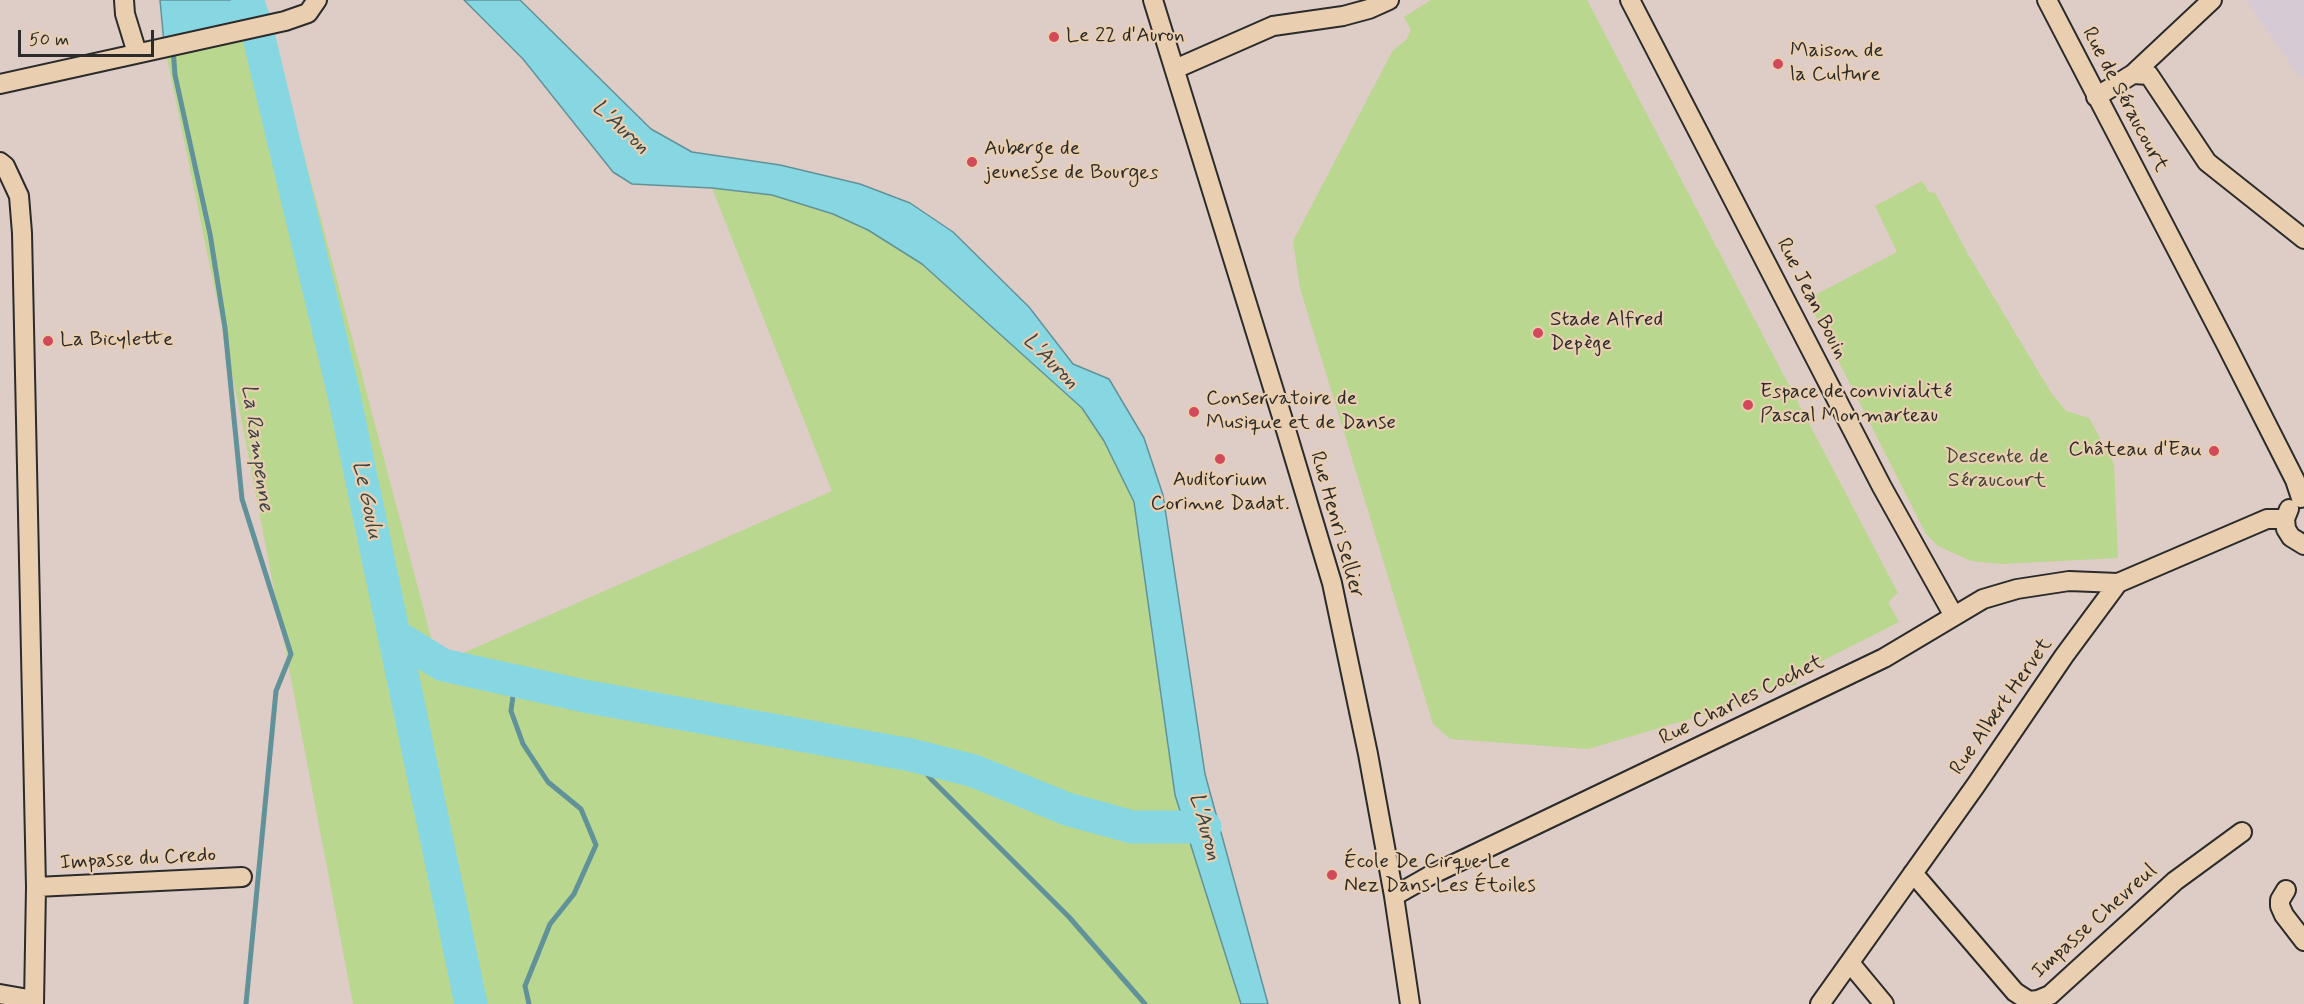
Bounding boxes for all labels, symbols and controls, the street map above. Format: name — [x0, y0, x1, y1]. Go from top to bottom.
scale bar — [21, 18, 158, 56]
street label: Rue de Séraucourt — [2075, 23, 2173, 177]
place label: Le 22 d'Auron — [1066, 24, 1185, 50]
text: 50 m — [29, 28, 69, 52]
marker: Le 22 d'Auron — [1047, 30, 1061, 44]
place label: Maison de la Culture — [1790, 39, 1884, 89]
marker: Maison de la Culture — [1771, 57, 1785, 71]
water label: L'Auron — [586, 95, 654, 161]
place label: Auberge de jeunesse de Bourges — [984, 137, 1158, 187]
marker: Auberge de jeunesse de Bourges — [965, 155, 979, 169]
street label: Rue Jean Bouin — [1770, 234, 1852, 364]
place label: Stade Alfred Depège — [1550, 308, 1663, 358]
marker: Stade Alfred Depège — [1531, 326, 1545, 340]
place label: La Bicylette — [60, 328, 173, 354]
water label: L'Auron — [1016, 328, 1084, 396]
marker: La Bicylette — [41, 334, 55, 348]
place label: Espace de convivialité Pascal Monmarteau — [1760, 380, 1952, 430]
water label: La Rampenne — [234, 383, 278, 513]
place label: Conservatoire de Musique et de Danse — [1206, 387, 1396, 437]
marker: Espace de convivialité Pascal Monmarteau — [1741, 398, 1755, 412]
marker: Conservatoire de Musique et de Danse — [1187, 405, 1201, 419]
place label: Château d'Eau — [2068, 438, 2202, 464]
marker: Château d'Eau — [2207, 444, 2221, 458]
park label: Descente de Séraucourt — [1945, 445, 2049, 495]
street label: Rue Henri Sellier — [1303, 449, 1369, 601]
marker: Auditorium Corinne Dadat. — [1213, 452, 1227, 466]
water label: Le Goulu — [345, 458, 387, 542]
place label: Auditorium Corinne Dadat. — [1151, 468, 1289, 518]
street label: Rue Albert Hervet — [1945, 634, 2059, 780]
street label: Rue Charles Cochet — [1656, 650, 1828, 752]
water label: L'Auron — [1182, 790, 1226, 864]
street label: Impasse du Credo — [59, 843, 217, 877]
place label: École De Cirque Le Nez Dans Les Étoiles — [1344, 850, 1536, 900]
street label: Impasse Chevreul — [2027, 859, 2163, 985]
marker: École De Cirque Le Nez Dans Les Étoiles — [1325, 868, 1339, 882]

